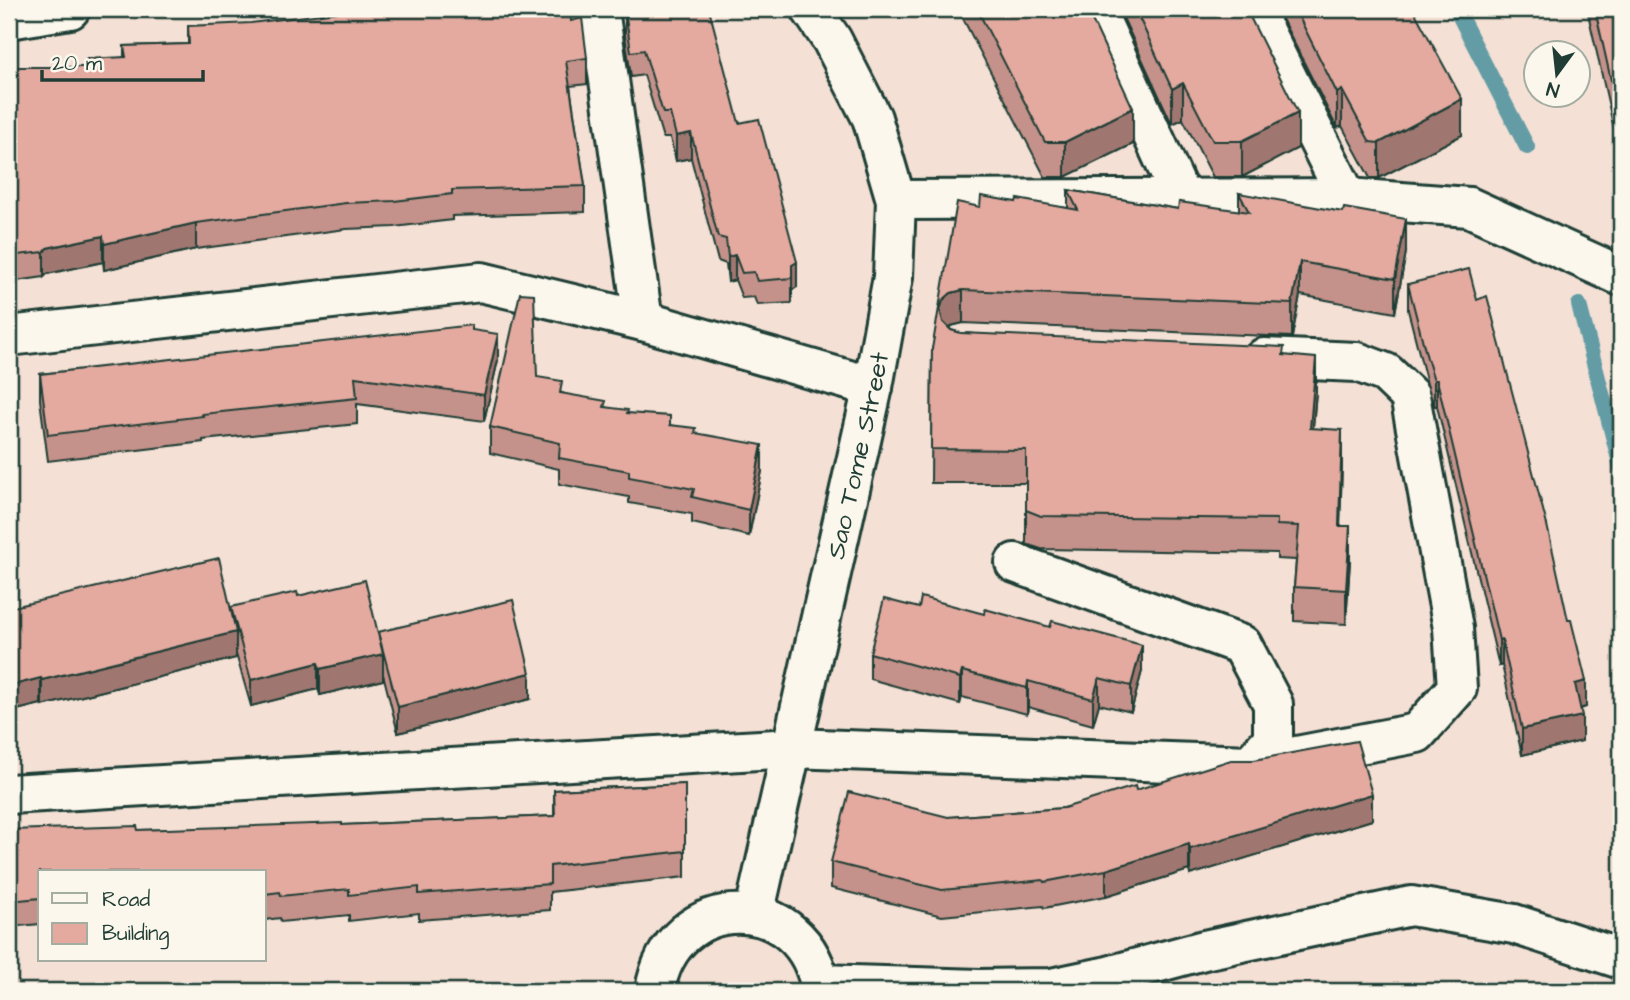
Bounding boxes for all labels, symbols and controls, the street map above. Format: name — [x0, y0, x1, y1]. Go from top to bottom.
scale bar — [42, 38, 203, 82]
north arrow — [1522, 38, 1592, 108]
text: 20 m — [52, 49, 103, 78]
text: N — [1544, 74, 1562, 104]
street label: Sao Tome Street — [818, 349, 898, 563]
legend — [38, 870, 266, 962]
text: Road — [102, 885, 150, 914]
text: Building — [102, 919, 170, 950]

